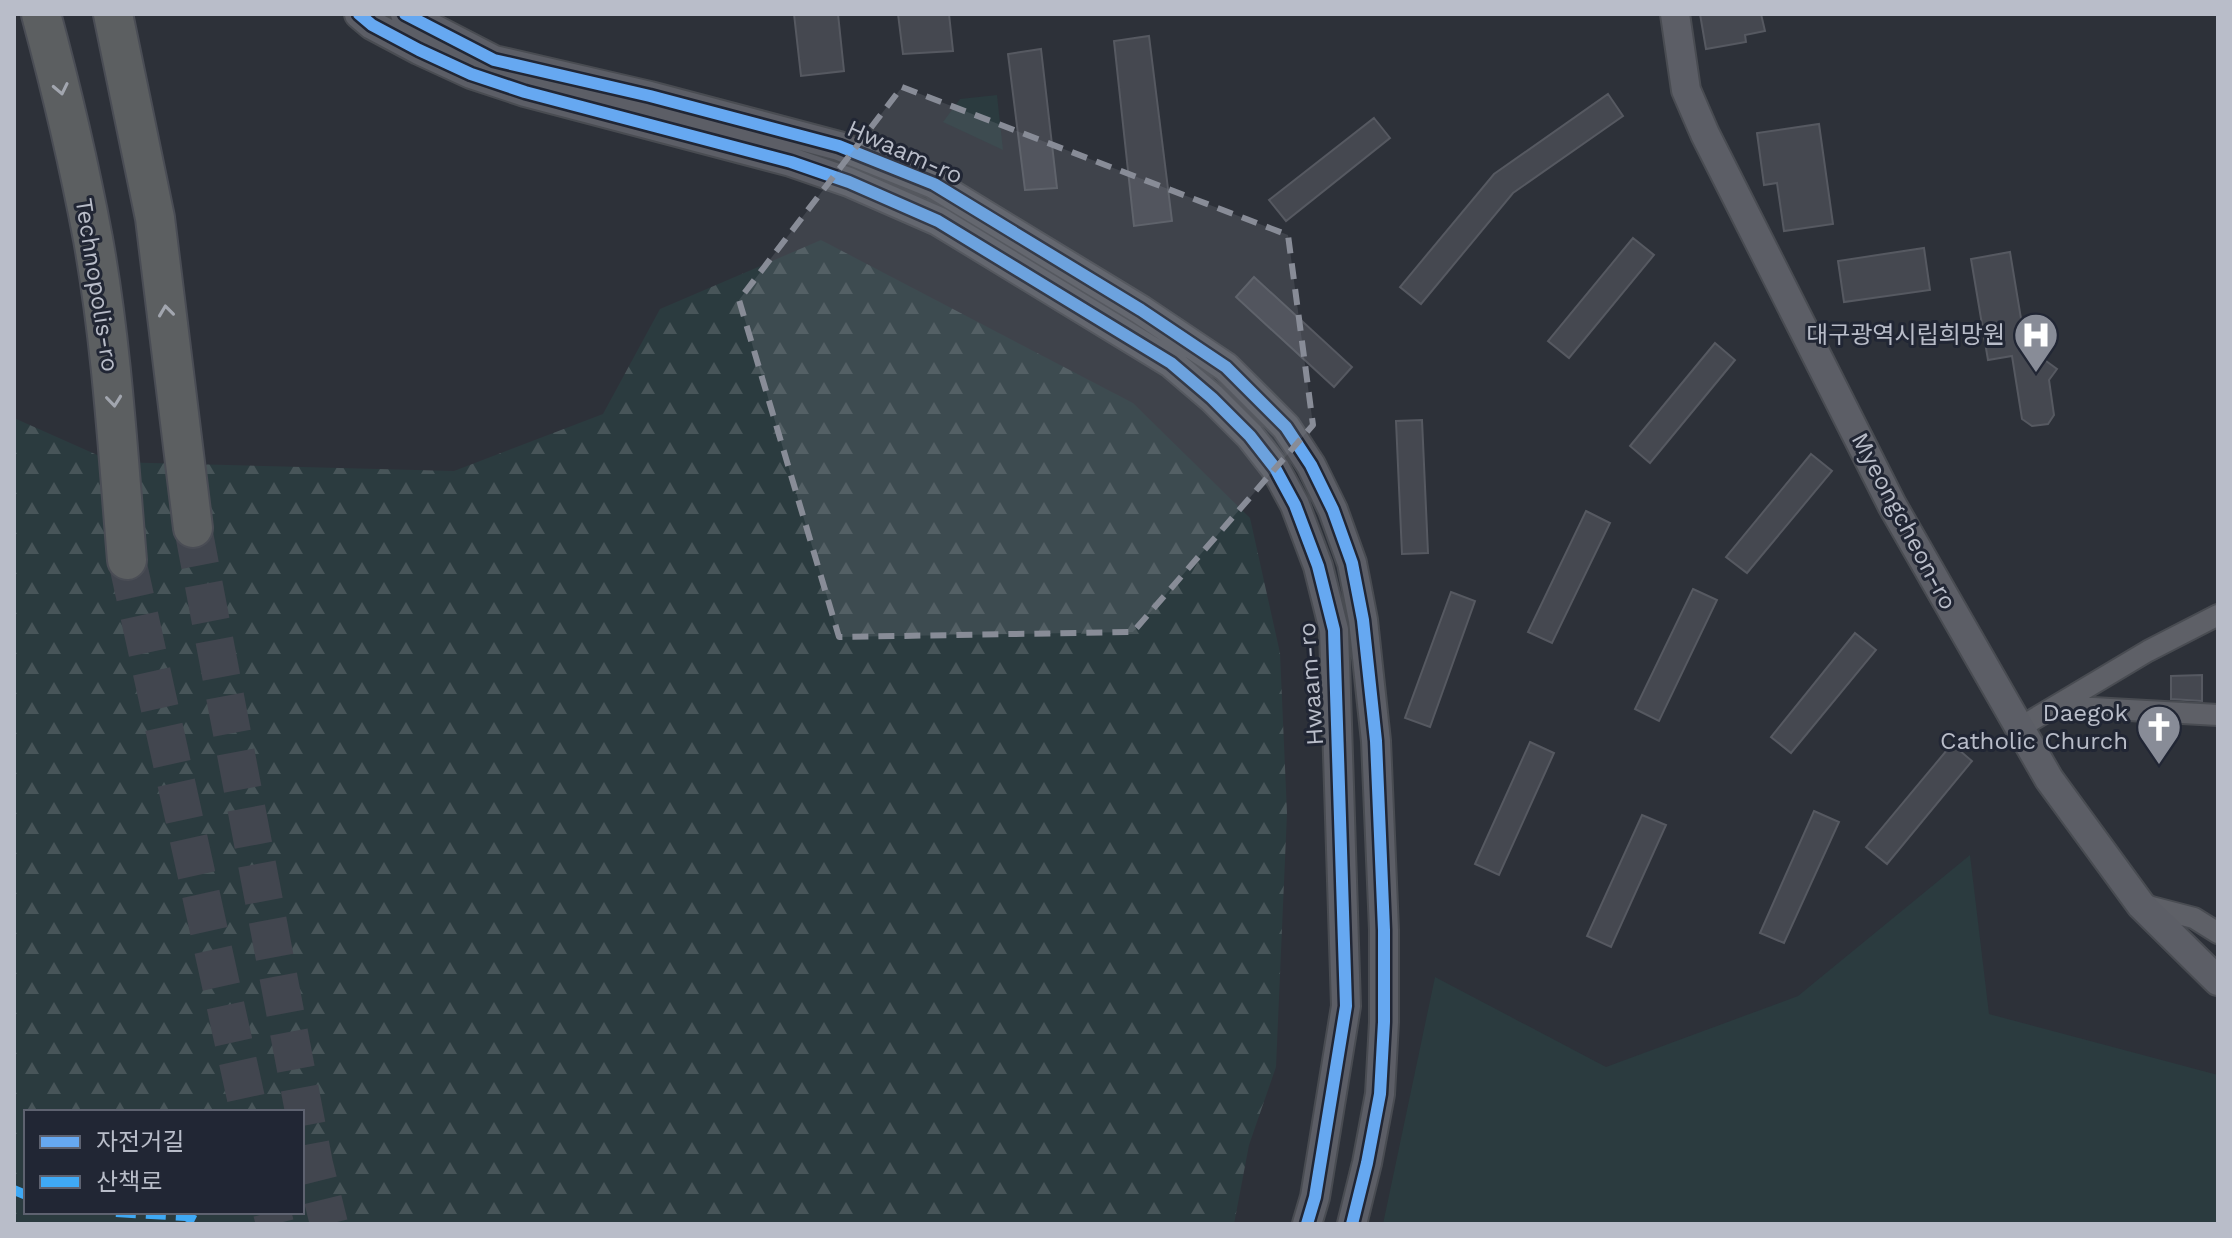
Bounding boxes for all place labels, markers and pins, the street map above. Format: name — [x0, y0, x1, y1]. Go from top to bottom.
hospital icon: 대구광역시립희망원 — [2012, 311, 2060, 374]
place label: 대구광역시립희망원 — [1806, 321, 2005, 349]
place label: Daegok Catholic Church — [1940, 699, 2128, 755]
church icon: Daegok Catholic Church — [2135, 703, 2183, 766]

